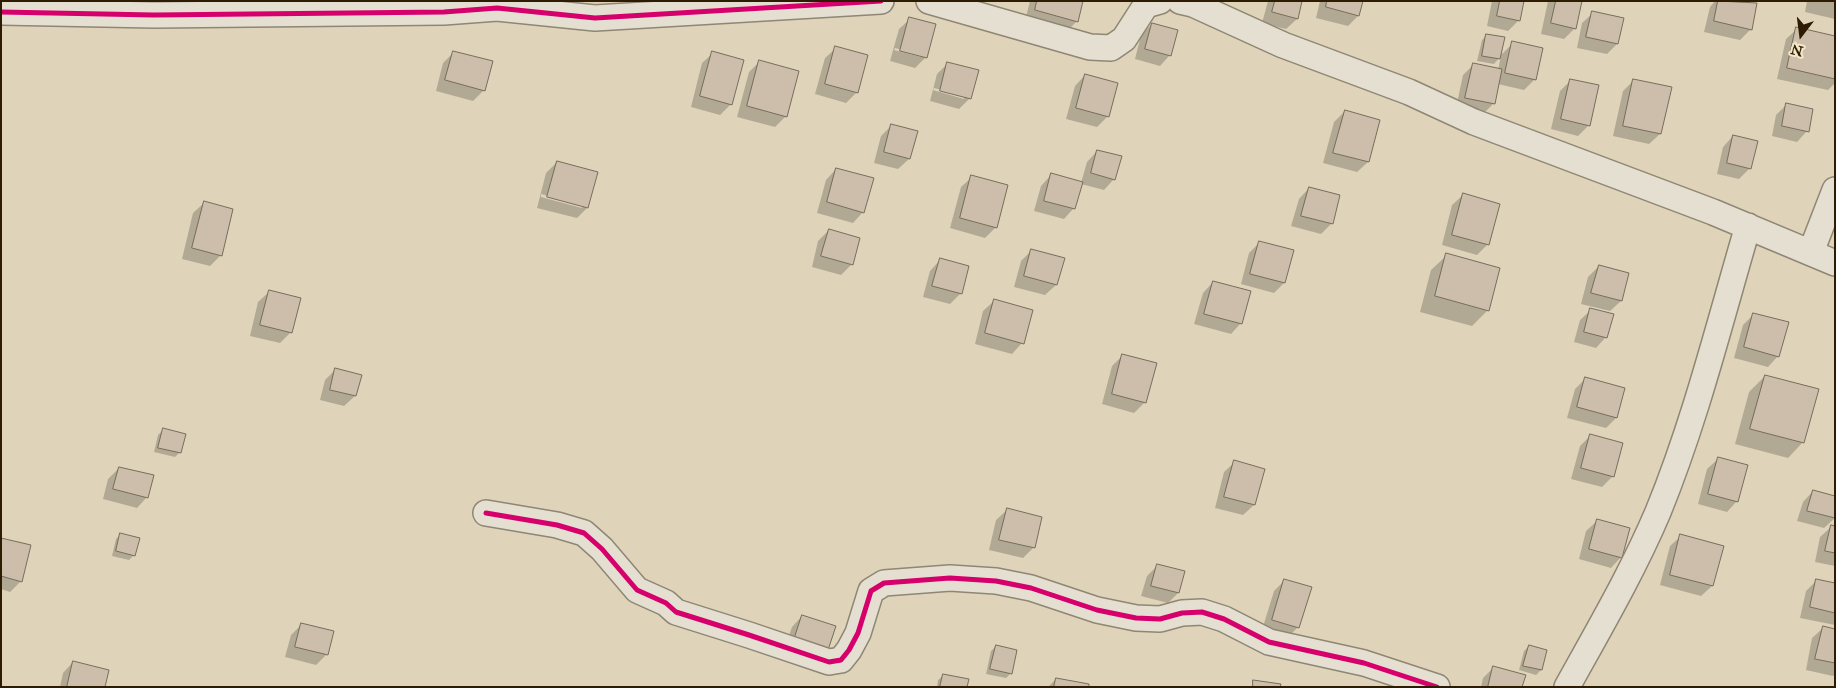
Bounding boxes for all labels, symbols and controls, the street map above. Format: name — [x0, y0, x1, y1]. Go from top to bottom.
north arrow — [1776, 10, 1826, 60]
text: N — [1789, 40, 1805, 60]

